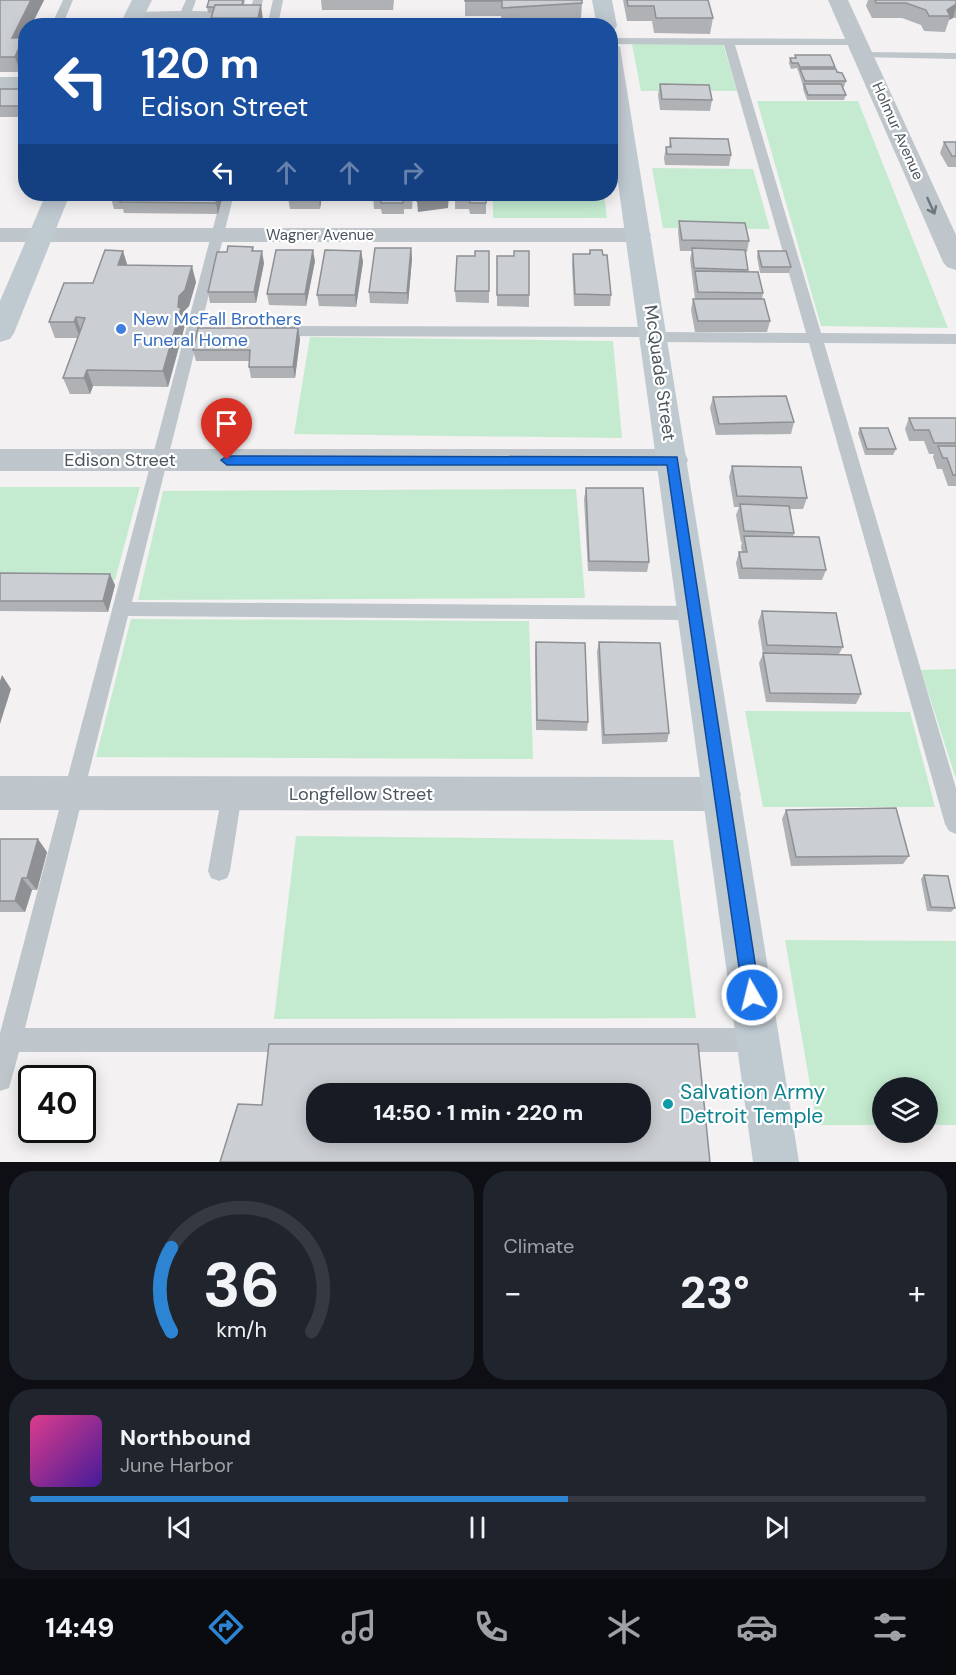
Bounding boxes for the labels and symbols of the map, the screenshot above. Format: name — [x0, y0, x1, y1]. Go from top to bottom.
street label: Holmur Avenue — [868, 79, 928, 183]
one-way arrow — [926, 197, 938, 215]
street label: Wagner Avenue — [266, 225, 374, 245]
street label: McQuade Street — [639, 304, 681, 442]
place label: New McFall Brothers Funeral Home — [133, 307, 302, 352]
marker: New McFall Brothers Funeral Home — [114, 322, 128, 336]
pin — [201, 398, 252, 460]
street label: Edison Street — [64, 448, 176, 472]
street label: Longfellow Street — [289, 782, 433, 806]
position arrow — [720, 963, 784, 1027]
speed limit sign: 40 — [18, 1065, 96, 1143]
place label: Salvation Army Detroit Temple — [680, 1078, 825, 1130]
marker: Salvation Army Detroit Temple — [661, 1097, 675, 1111]

